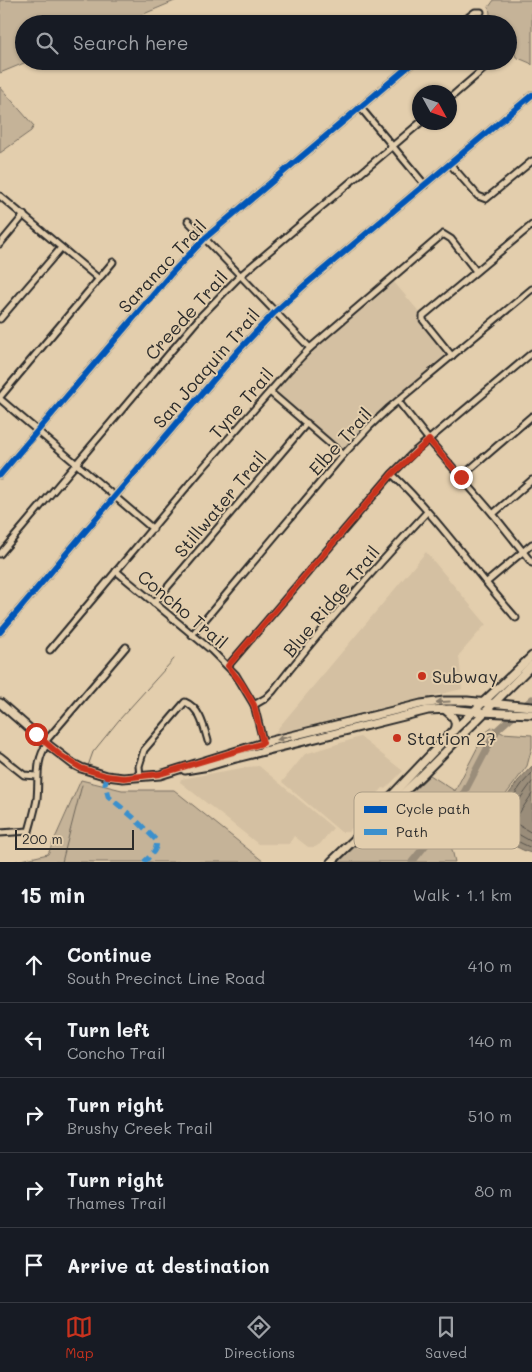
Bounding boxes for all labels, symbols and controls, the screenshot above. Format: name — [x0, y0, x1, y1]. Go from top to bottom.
search box — [15, 15, 517, 70]
icon: search — [33, 29, 61, 57]
text: Search here — [73, 30, 189, 55]
north arrow — [412, 85, 457, 130]
street label: Saranac Trail — [112, 214, 212, 318]
street label: Creede Trail — [139, 265, 233, 365]
street label: San Joaquin Trail — [147, 303, 265, 433]
street label: Tyne Trail — [204, 362, 278, 444]
street label: Elbe Trail — [303, 402, 377, 480]
street label: Stillwater Trail — [168, 446, 272, 562]
route end — [450, 466, 473, 489]
street label: Blue Ridge Trail — [277, 540, 385, 662]
street label: Concho Trail — [133, 564, 233, 654]
place label: Subway — [432, 664, 498, 688]
marker: Subway — [416, 670, 428, 682]
one-way arrow — [435, 698, 451, 706]
route start — [25, 723, 48, 746]
place label: Station 27 — [407, 726, 496, 750]
marker: Station 27 — [391, 732, 403, 744]
one-way arrow — [277, 734, 292, 742]
legend — [354, 792, 520, 849]
text: Cycle path — [396, 799, 470, 818]
text: Path — [396, 822, 427, 841]
scale bar — [15, 827, 134, 850]
text: 200 m — [22, 829, 63, 848]
text: 15 min — [20, 881, 85, 908]
text: Walk · 1.1 km — [413, 884, 512, 905]
text: Continue — [67, 942, 152, 967]
icon: ahead — [20, 951, 48, 979]
text: 410 m — [468, 955, 512, 976]
text: South Precinct Line Road — [67, 967, 265, 988]
text: Turn left — [67, 1017, 150, 1042]
icon: left — [20, 1026, 48, 1054]
text: 140 m — [468, 1030, 512, 1051]
text: Concho Trail — [67, 1042, 166, 1063]
text: Turn right — [67, 1092, 164, 1117]
icon: right — [20, 1101, 48, 1129]
text: 510 m — [468, 1105, 512, 1126]
text: Brushy Creek Trail — [67, 1117, 213, 1138]
text: Turn right — [67, 1167, 164, 1192]
icon: right — [20, 1176, 48, 1204]
text: 80 m — [475, 1180, 512, 1201]
text: Thames Trail — [67, 1192, 166, 1213]
icon: arrive — [20, 1251, 48, 1279]
text: Arrive at destination — [67, 1253, 270, 1278]
tab: Map — [65, 1313, 94, 1362]
tab: Directions — [224, 1313, 295, 1362]
tab: Saved — [425, 1313, 467, 1362]

